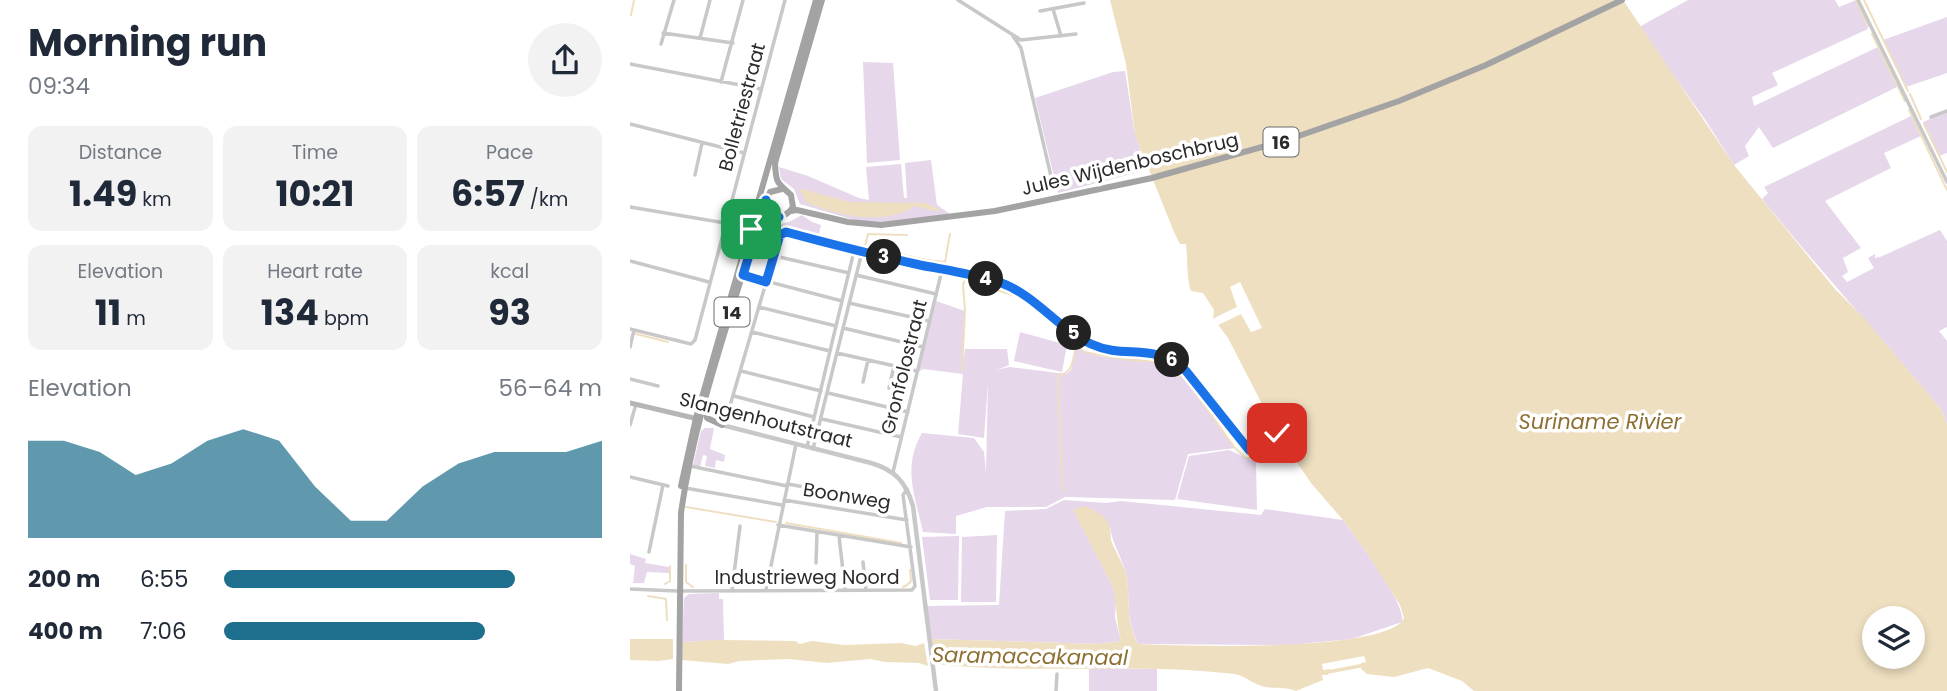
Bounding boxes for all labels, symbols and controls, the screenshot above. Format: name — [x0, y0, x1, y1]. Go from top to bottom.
text: Morning run — [28, 16, 267, 69]
button: share — [528, 23, 602, 97]
street label: Bolletriestraat — [712, 40, 772, 174]
text: 09:34 — [28, 70, 90, 102]
street label: Jules Wijdenboschbrug — [1019, 126, 1241, 202]
road number: 16 — [1264, 127, 1298, 156]
text: Distance — [79, 139, 162, 166]
text: Time — [292, 139, 338, 166]
text: Pace — [486, 139, 533, 166]
text: 1.49 — [69, 169, 137, 218]
text: 10:21 — [275, 169, 355, 218]
text: 6:57 — [451, 169, 525, 218]
text: km — [137, 186, 172, 213]
text: /km — [525, 186, 568, 213]
pin — [721, 199, 781, 259]
icon: arrive — [732, 210, 770, 248]
pin: 3 — [866, 240, 902, 274]
text: 3 — [878, 243, 889, 270]
text: Elevation — [78, 258, 163, 285]
text: Heart rate — [267, 258, 363, 285]
text: kcal — [490, 258, 529, 285]
pin: 4 — [968, 262, 1004, 296]
text: 4 — [979, 265, 992, 292]
text: 11 — [95, 288, 121, 337]
text: 134 — [261, 288, 319, 337]
text: 93 — [488, 288, 531, 337]
street label: Gronfolostraat — [874, 297, 934, 437]
road number: 14 — [714, 298, 749, 326]
text: m — [121, 305, 146, 332]
text: bpm — [319, 305, 369, 332]
pin: 5 — [1056, 316, 1092, 350]
text: 5 — [1067, 319, 1080, 346]
pin: 6 — [1154, 342, 1190, 378]
text: 6 — [1165, 346, 1178, 373]
text: Elevation — [28, 372, 132, 404]
text: 56–64 m — [498, 372, 602, 404]
street label: Slangenhoutstraat — [677, 385, 855, 455]
pin — [1247, 403, 1307, 463]
water label: Suriname Rivier — [1519, 407, 1683, 436]
icon: check — [1258, 414, 1296, 452]
street label: Boonweg — [801, 476, 893, 516]
text: 200 m — [28, 563, 100, 595]
text: 6:55 — [140, 563, 188, 595]
street label: Industrieweg Noord — [714, 564, 900, 591]
map controls — [1862, 606, 1925, 669]
button: layers — [1862, 606, 1925, 669]
text: 400 m — [28, 615, 103, 647]
text: 7:06 — [140, 615, 187, 647]
water label: Saramaccakanaal — [932, 640, 1129, 672]

